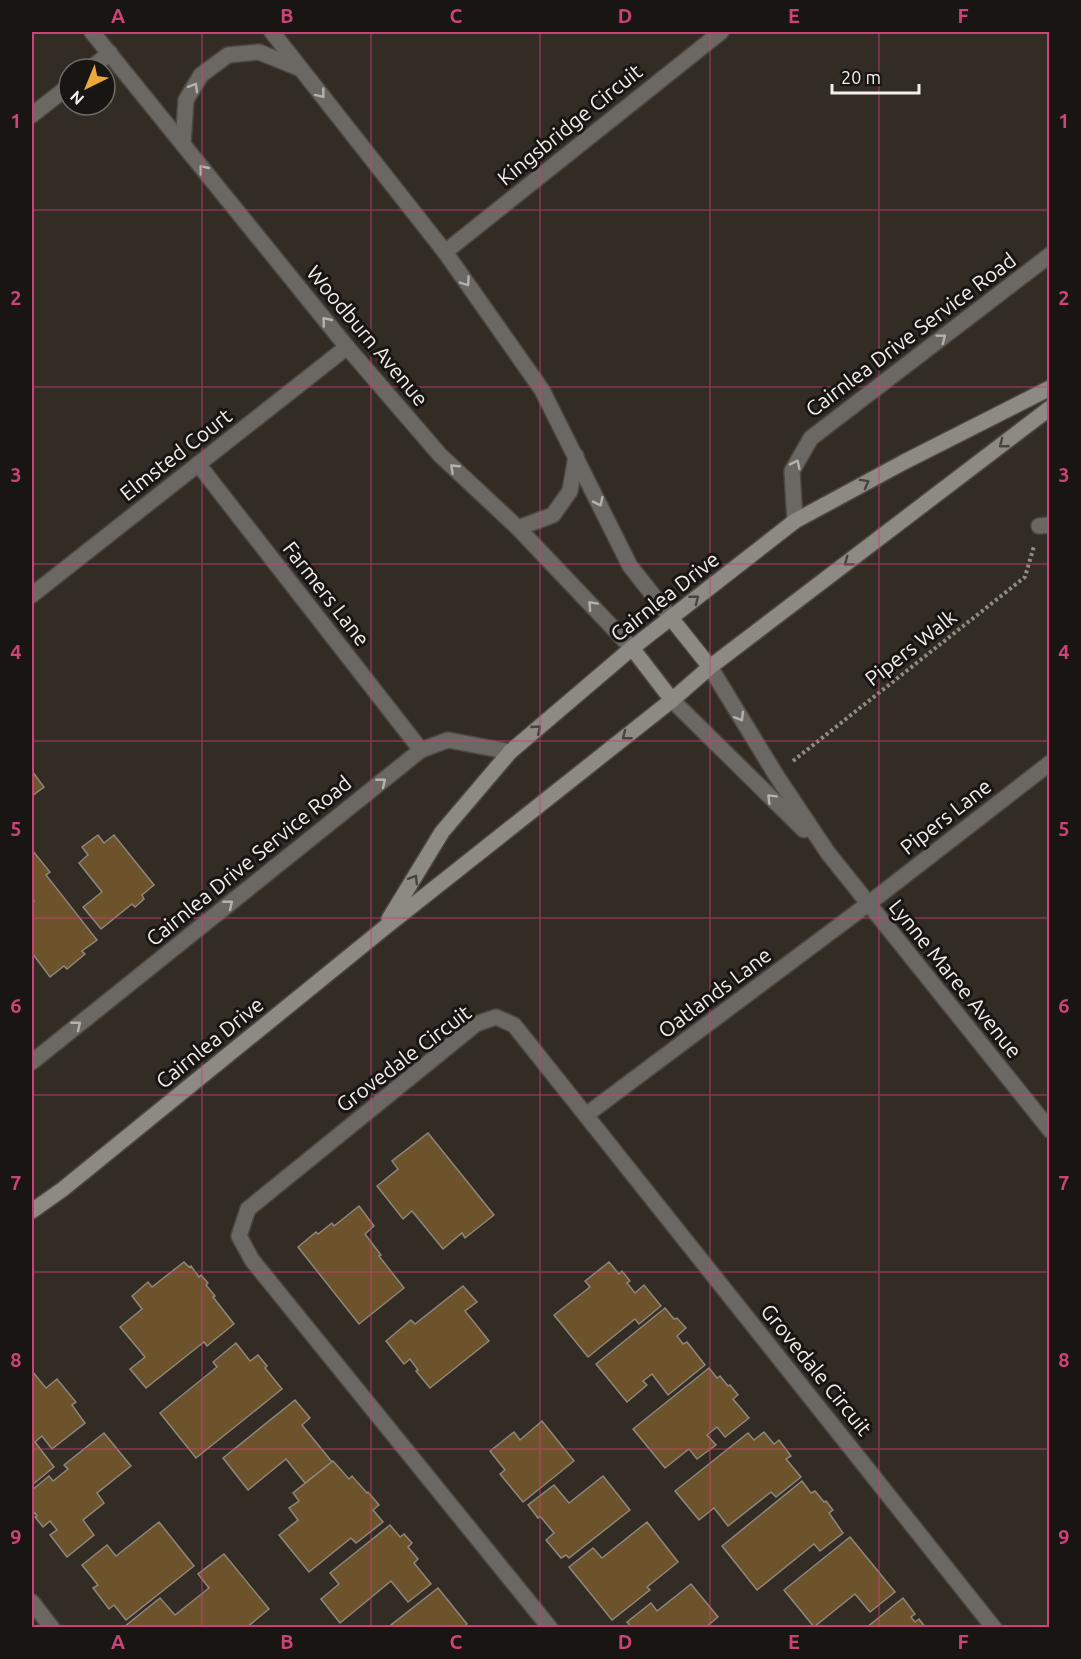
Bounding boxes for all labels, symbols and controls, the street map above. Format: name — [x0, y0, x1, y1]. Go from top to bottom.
text: A — [111, 4, 125, 27]
text: B — [280, 4, 294, 27]
text: C — [450, 4, 463, 27]
text: D — [618, 4, 632, 27]
text: E — [788, 4, 800, 27]
text: F — [957, 4, 969, 27]
north arrow — [57, 57, 117, 117]
scale bar — [832, 57, 919, 95]
street label: Kingsbridge Circuit — [492, 59, 646, 190]
text: 20 m — [841, 67, 881, 87]
one-way arrow — [186, 83, 198, 93]
text: N — [66, 87, 87, 109]
one-way arrow — [313, 87, 324, 98]
text: 1 — [10, 109, 22, 132]
text: 1 — [1058, 109, 1070, 132]
one-way arrow — [200, 165, 211, 176]
street label: Cairnlea Drive Service Road — [801, 247, 1020, 421]
street label: Woodburn Avenue — [302, 260, 433, 410]
one-way arrow — [459, 275, 470, 286]
text: 2 — [10, 286, 22, 309]
text: 2 — [1058, 286, 1070, 309]
one-way arrow — [322, 317, 333, 328]
one-way arrow — [935, 334, 946, 345]
street label: Elmsted Court — [115, 403, 236, 505]
one-way arrow — [999, 436, 1010, 447]
one-way arrow — [789, 460, 801, 471]
text: 3 — [10, 463, 22, 486]
text: 3 — [1058, 463, 1070, 486]
one-way arrow — [450, 464, 460, 475]
one-way arrow — [859, 479, 869, 490]
one-way arrow — [591, 495, 603, 506]
street label: Farmers Lane — [279, 536, 375, 650]
street label: Cairnlea Drive — [605, 546, 723, 646]
one-way arrow — [844, 555, 855, 566]
one-way arrow — [688, 596, 699, 607]
one-way arrow — [588, 602, 599, 612]
street label: Pipers Walk — [860, 604, 961, 690]
text: 4 — [10, 640, 22, 663]
text: 4 — [1058, 640, 1070, 663]
one-way arrow — [733, 711, 745, 721]
one-way arrow — [530, 726, 541, 737]
one-way arrow — [621, 729, 632, 740]
street label: Cairnlea Drive Service Road — [141, 770, 356, 950]
street label: Pipers Lane — [895, 773, 996, 859]
one-way arrow — [375, 778, 386, 789]
one-way arrow — [767, 794, 778, 804]
text: 5 — [10, 817, 22, 840]
text: 5 — [1058, 817, 1070, 840]
one-way arrow — [406, 875, 418, 885]
street label: Lynne Maree Avenue — [885, 894, 1027, 1062]
one-way arrow — [223, 900, 234, 911]
street label: Oatlands Lane — [653, 942, 776, 1042]
street label: Cairnlea Drive — [151, 992, 268, 1093]
text: 6 — [10, 994, 22, 1017]
text: 6 — [1058, 994, 1070, 1017]
street label: Grovedale Circuit — [332, 1000, 475, 1117]
one-way arrow — [70, 1022, 81, 1033]
text: 7 — [10, 1171, 22, 1194]
text: 7 — [1058, 1171, 1070, 1194]
street label: Grovedale Circuit — [757, 1299, 877, 1440]
text: 8 — [10, 1348, 22, 1371]
text: 8 — [1058, 1348, 1070, 1371]
text: 9 — [10, 1525, 22, 1548]
text: 9 — [1058, 1525, 1070, 1548]
text: A — [111, 1630, 125, 1653]
text: B — [280, 1630, 294, 1653]
text: C — [450, 1630, 463, 1653]
text: D — [618, 1630, 632, 1653]
text: E — [788, 1630, 800, 1653]
text: F — [957, 1630, 969, 1653]

